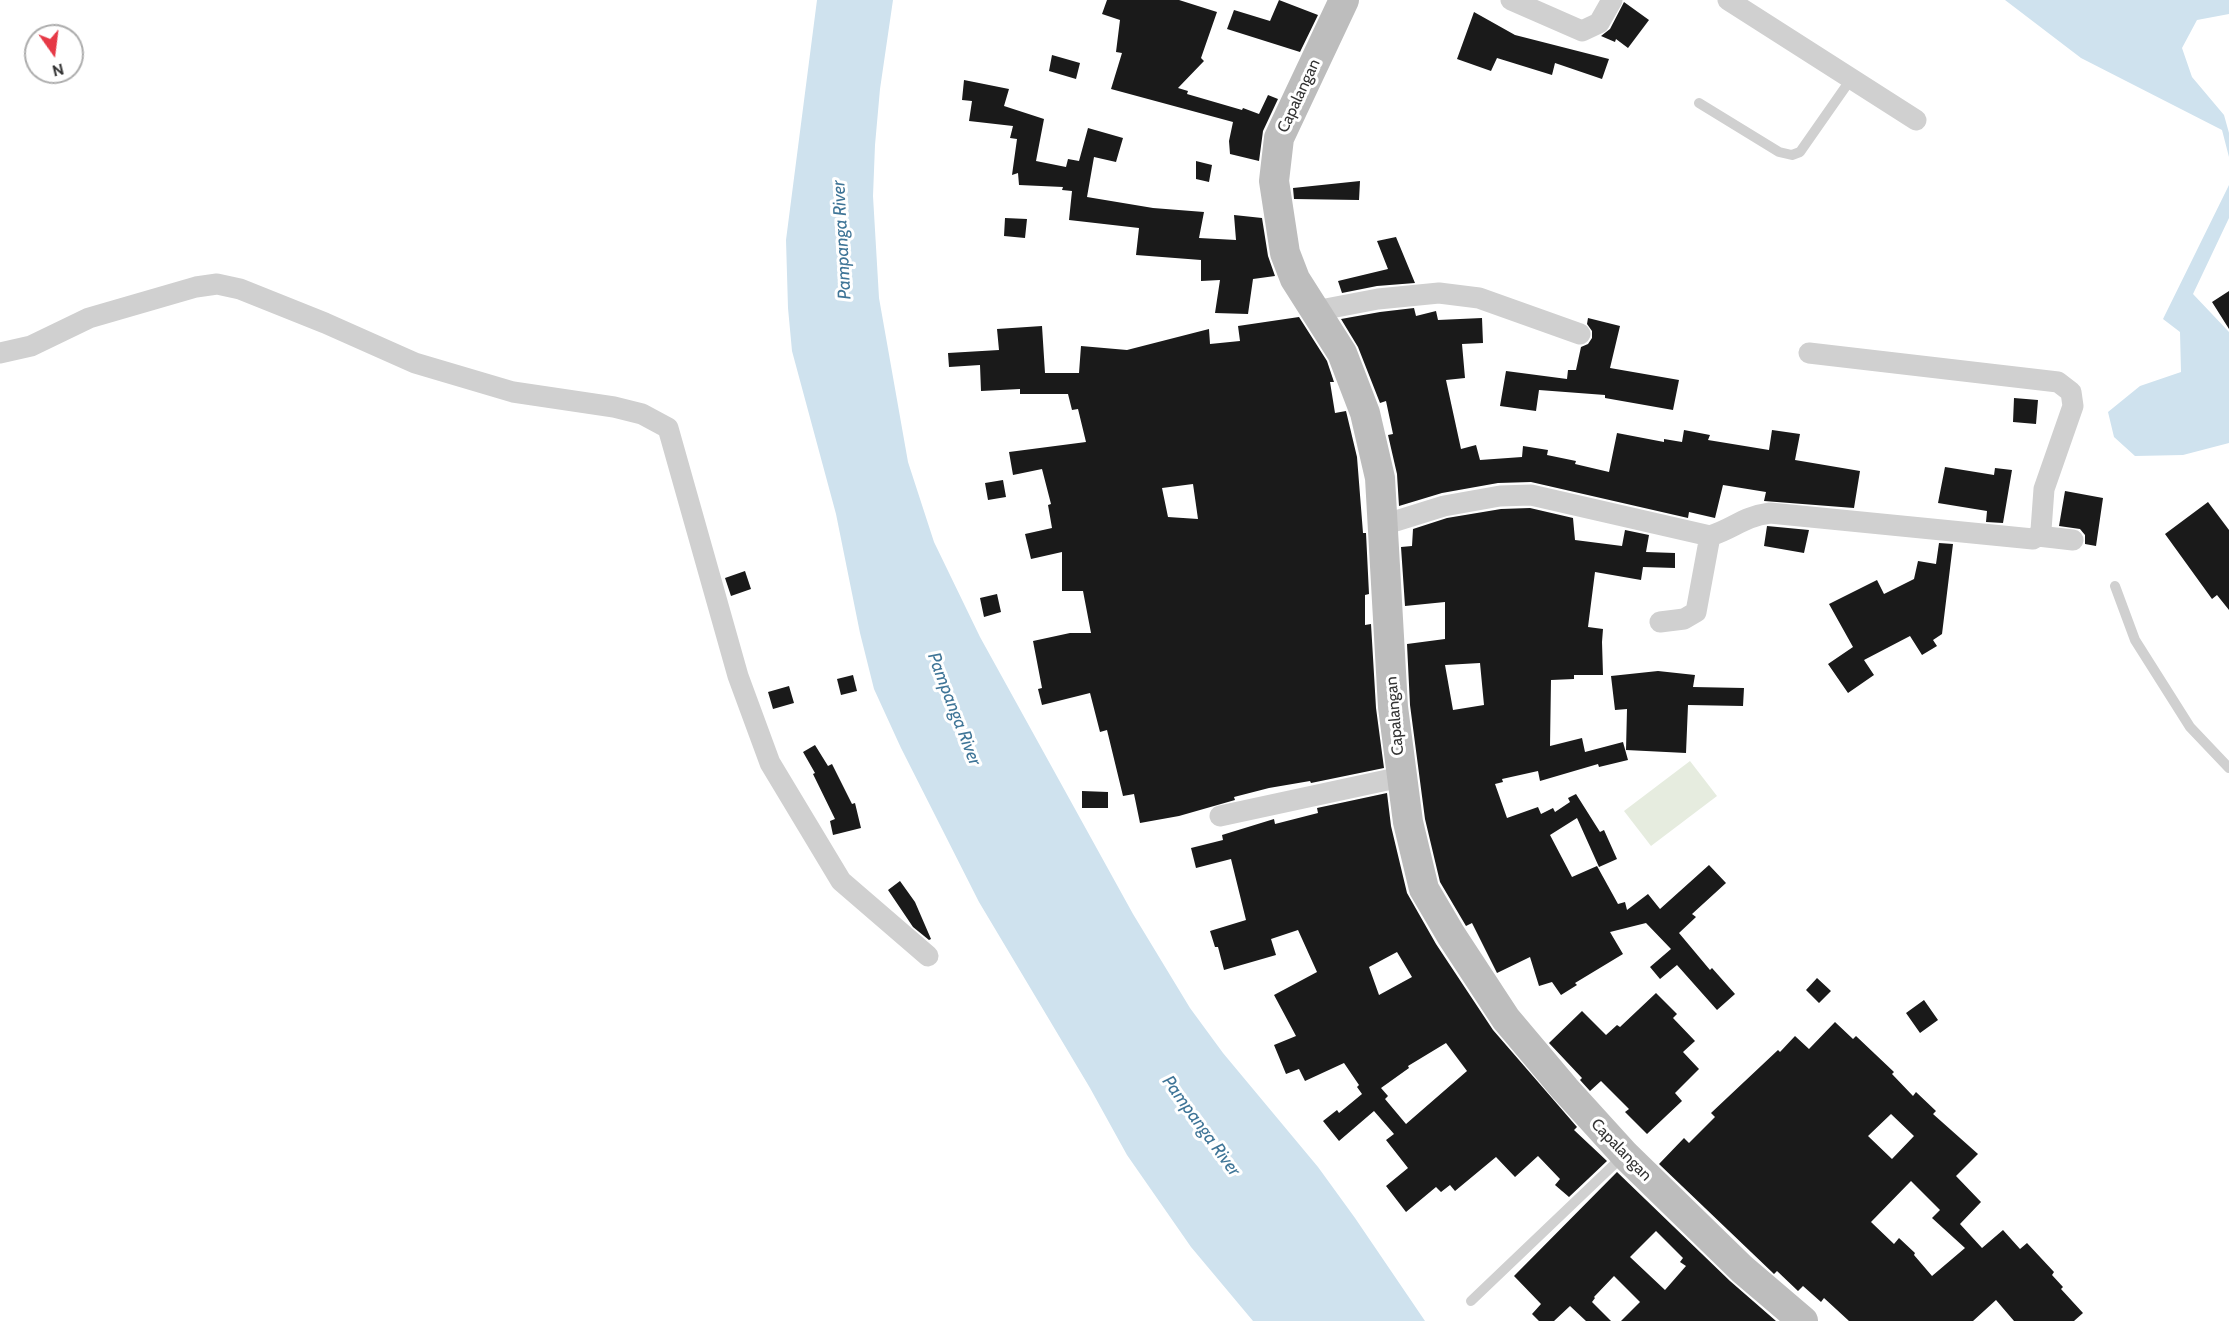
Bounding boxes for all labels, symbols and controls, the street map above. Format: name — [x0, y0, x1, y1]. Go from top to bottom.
north arrow — [24, 24, 84, 84]
street label: Capalangan — [1274, 56, 1324, 136]
text: N — [50, 59, 66, 81]
water label: Pampanga River — [828, 180, 856, 300]
water label: Pampanga River — [923, 650, 985, 768]
street label: Capalangan — [1382, 676, 1408, 756]
water label: Pampanga River — [1157, 1071, 1245, 1181]
street label: Capalangan — [1587, 1115, 1655, 1185]

